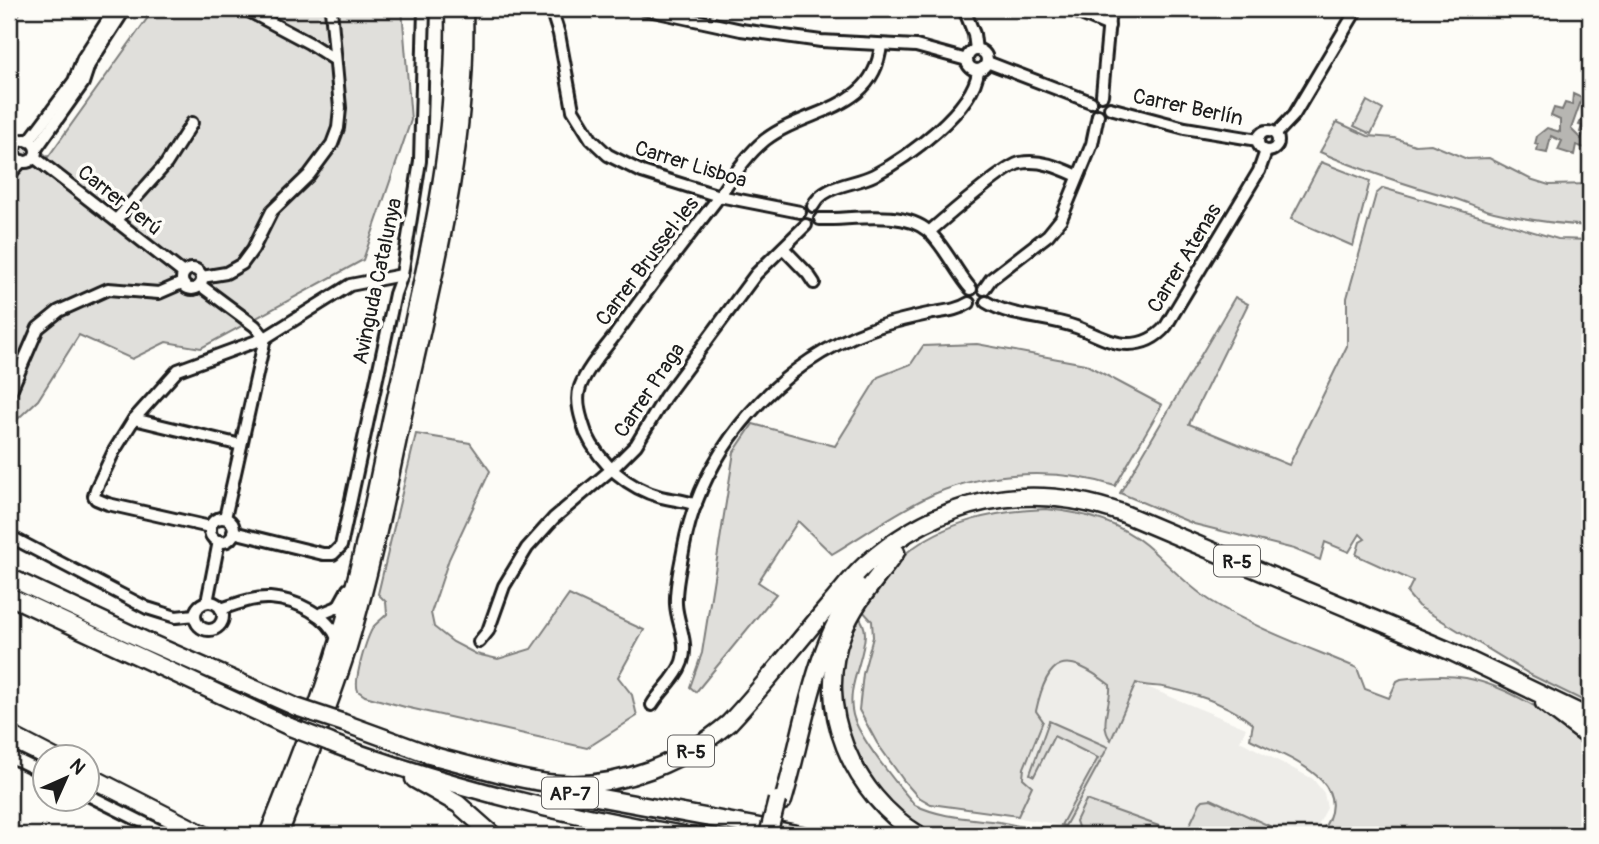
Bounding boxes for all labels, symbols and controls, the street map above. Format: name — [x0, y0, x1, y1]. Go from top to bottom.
street label: Carrer Berlín — [1130, 83, 1246, 132]
street label: Carrer Lisboa — [631, 135, 750, 194]
street label: Carrer Perú — [72, 159, 167, 242]
street label: Carrer Brussel·les — [590, 191, 705, 331]
street label: Avinguda Catalunya — [347, 196, 408, 367]
street label: Carrer Atenas — [1141, 198, 1228, 318]
street label: Carrer Praga — [608, 338, 691, 443]
road number: R-5 — [1214, 546, 1260, 576]
road number: R-5 — [668, 736, 714, 766]
north arrow — [32, 742, 102, 812]
text: N — [64, 754, 90, 780]
road number: AP-7 — [542, 778, 598, 808]

